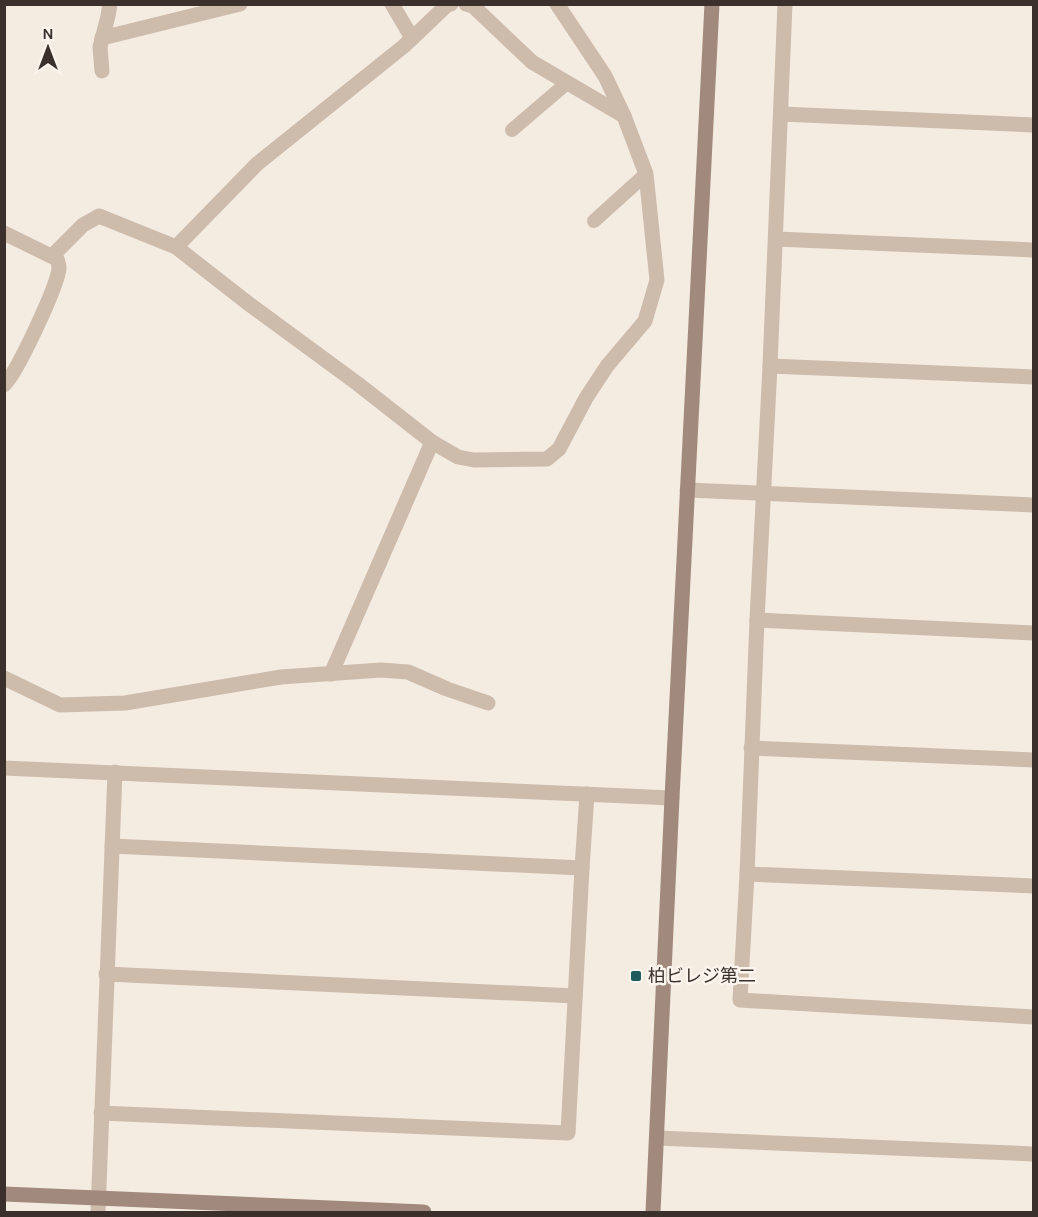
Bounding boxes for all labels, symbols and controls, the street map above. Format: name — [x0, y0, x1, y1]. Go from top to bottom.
north arrow — [18, 18, 78, 78]
text: N — [42, 24, 54, 43]
place label: 柏ビレジ第二 — [648, 965, 756, 987]
marker: 柏ビレジ第二 — [629, 969, 643, 983]

